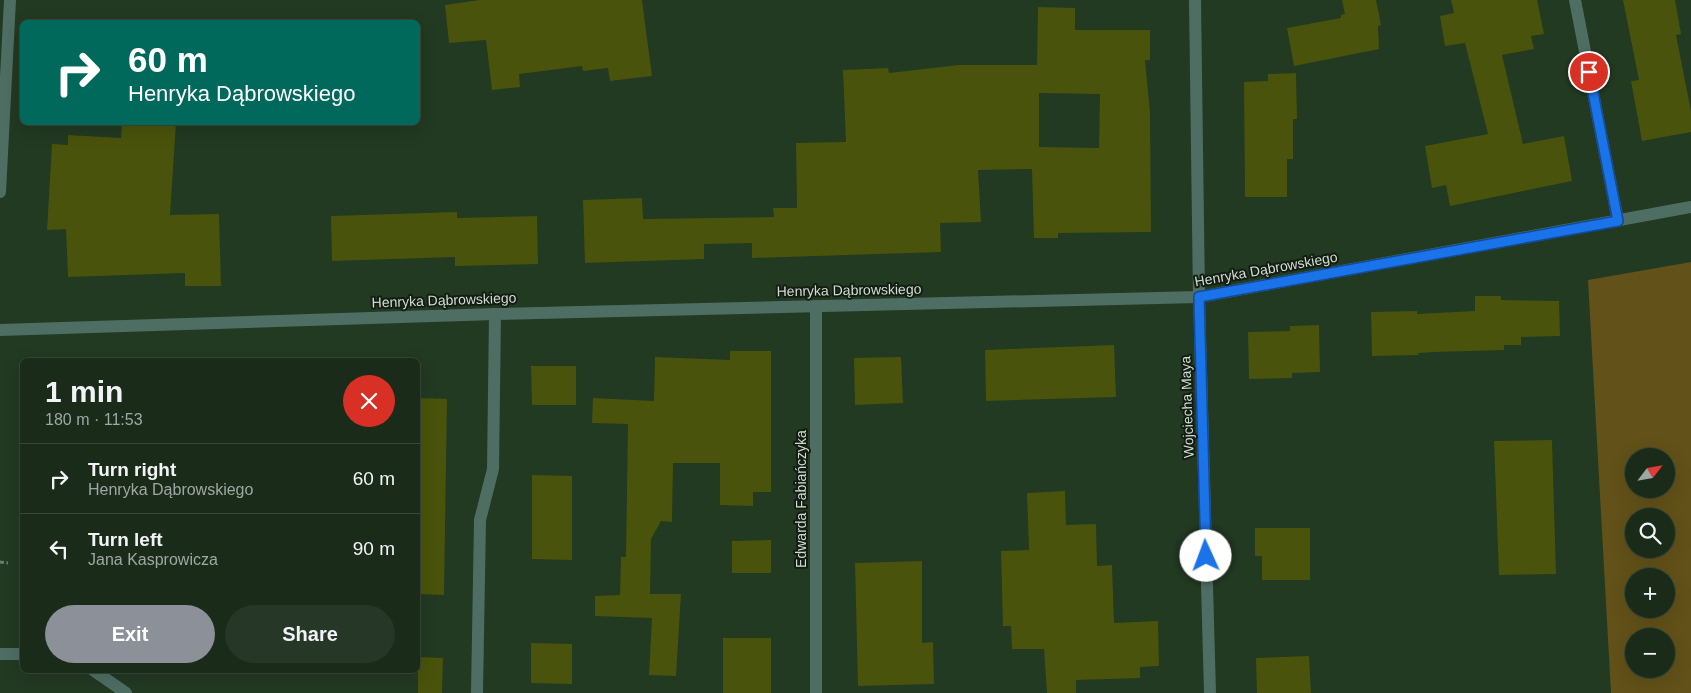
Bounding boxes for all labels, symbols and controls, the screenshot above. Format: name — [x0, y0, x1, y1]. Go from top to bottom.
icon: right — [45, 40, 110, 105]
text: 60 m — [128, 40, 208, 79]
pin — [1568, 51, 1610, 93]
icon: arrive — [1575, 58, 1603, 86]
text: Henryka Dąbrowskiego — [128, 81, 355, 106]
street label: Henryka Dąbrowskiego — [1193, 249, 1339, 289]
street label: Henryka Dąbrowskiego — [777, 281, 922, 299]
street label: Henryka Dąbrowskiego — [371, 289, 517, 311]
street label: Wojciecha Maya — [1177, 355, 1197, 458]
text: 1 min — [45, 375, 123, 408]
button: close — [343, 375, 395, 427]
text: 180 m · 11:53 — [45, 411, 143, 428]
street label: Edwarda Fabiańczyka — [793, 430, 809, 568]
north arrow — [1625, 448, 1675, 498]
map controls — [1625, 448, 1675, 678]
text: Turn right — [88, 459, 176, 480]
icon: right — [45, 465, 73, 493]
text: 60 m — [353, 468, 395, 489]
text: Henryka Dąbrowskiego — [88, 481, 253, 498]
button: search — [1625, 508, 1675, 558]
text: Turn left — [88, 529, 163, 550]
position arrow — [1179, 529, 1231, 581]
icon: left — [45, 535, 73, 563]
text: 90 m — [353, 538, 395, 559]
text: Jana Kasprowicza — [88, 551, 218, 568]
button: + — [1625, 568, 1675, 618]
button: Exit — [45, 605, 215, 663]
button: Share — [225, 605, 395, 663]
button: − — [1625, 628, 1675, 678]

